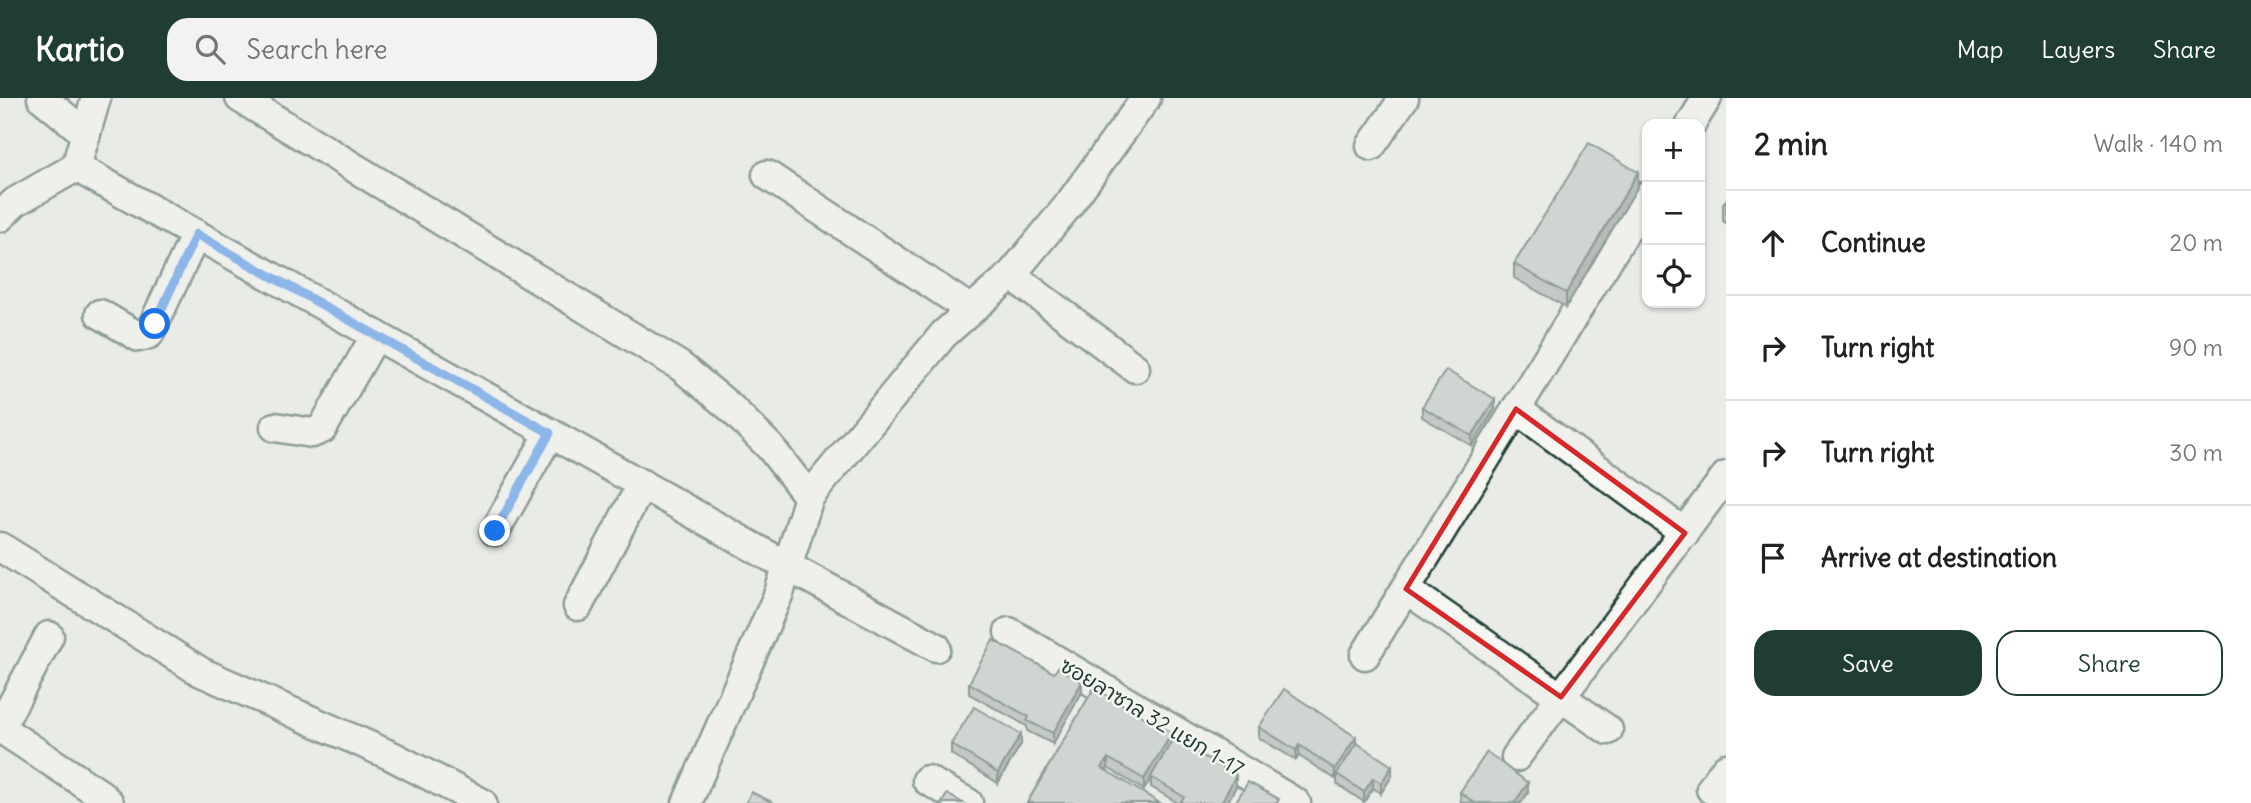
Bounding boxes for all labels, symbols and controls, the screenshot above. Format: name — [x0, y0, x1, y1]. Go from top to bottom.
search box — [167, 18, 657, 81]
text: Kartio — [35, 28, 125, 70]
icon: search — [191, 30, 229, 68]
text: Search here — [247, 33, 388, 66]
text: Map — [1957, 34, 2003, 64]
text: Layers — [2041, 34, 2115, 64]
text: Share — [2153, 34, 2216, 64]
map controls — [1642, 119, 1705, 308]
button: + — [1642, 119, 1705, 182]
text: 2 min — [1754, 125, 1828, 163]
text: Walk · 140 m — [2094, 129, 2223, 158]
button: − — [1642, 182, 1705, 245]
icon: ahead — [1754, 224, 1792, 262]
text: Continue — [1821, 226, 1926, 259]
text: 20 m — [2170, 228, 2223, 257]
button: locate — [1642, 245, 1705, 308]
route start — [139, 308, 170, 339]
icon: right — [1754, 329, 1792, 367]
text: Turn right — [1821, 331, 1934, 364]
text: 90 m — [2169, 333, 2223, 362]
icon: right — [1754, 434, 1792, 472]
text: Turn right — [1821, 436, 1934, 469]
text: 30 m — [2169, 438, 2223, 467]
route end — [479, 515, 510, 546]
icon: arrive — [1754, 539, 1792, 577]
text: Arrive at destination — [1821, 541, 2057, 574]
button: Save — [1754, 630, 1982, 696]
button: Share — [1996, 630, 2223, 696]
street label: ซอยลาซาล 32 แยก 1-17 — [1055, 651, 1249, 783]

